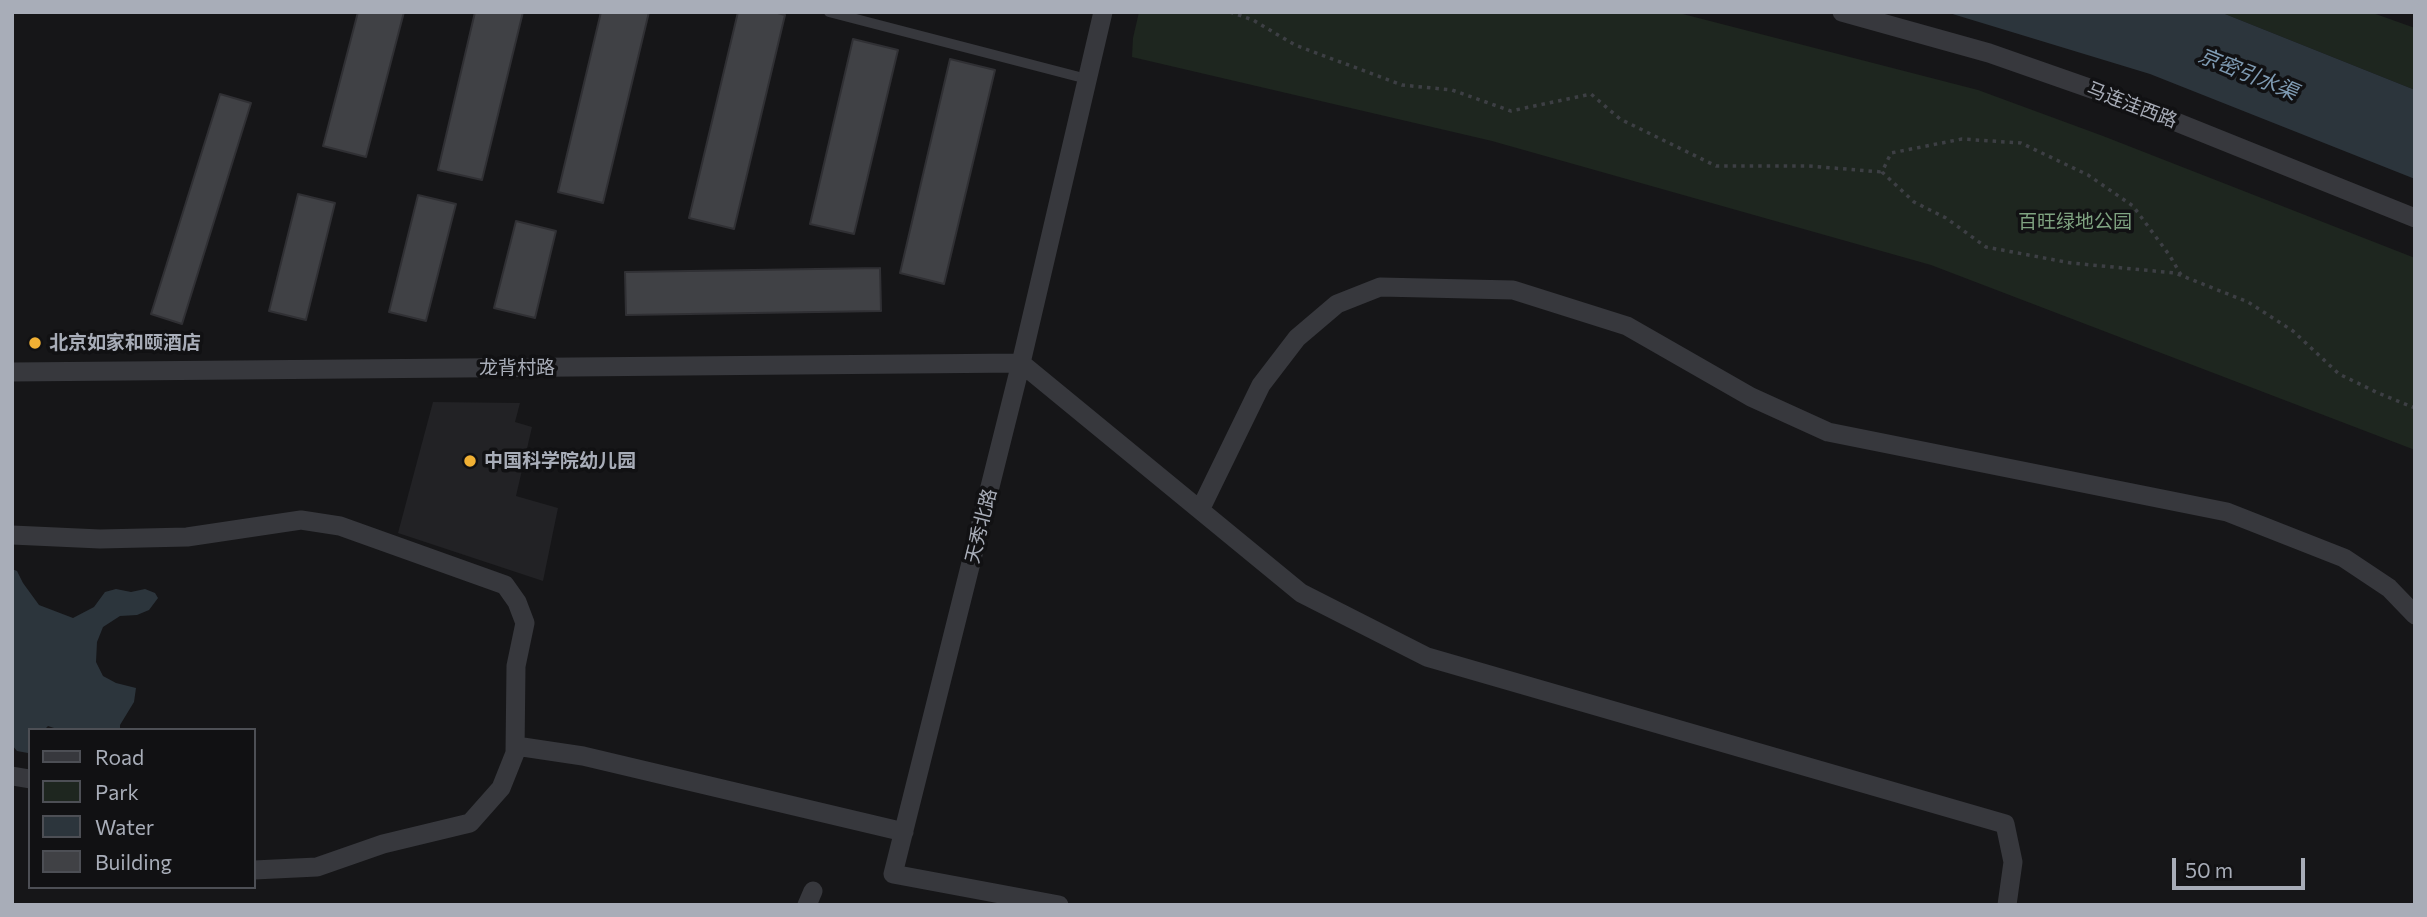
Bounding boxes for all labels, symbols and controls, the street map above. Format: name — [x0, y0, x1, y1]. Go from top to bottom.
water label: 京密引水渠 — [2195, 43, 2301, 105]
street label: 马连洼西路 — [2084, 77, 2180, 133]
park label: 百旺绿地公园 — [2018, 211, 2132, 233]
place label: 北京如家和颐酒店 — [49, 332, 201, 354]
marker: 北京如家和颐酒店 — [27, 335, 43, 351]
street label: 龙背村路 — [479, 357, 555, 379]
place label: 中国科学院幼儿园 — [484, 450, 636, 472]
marker: 中国科学院幼儿园 — [462, 453, 478, 469]
street label: 天秀北路 — [961, 486, 1001, 566]
legend — [28, 728, 256, 889]
text: Road — [95, 744, 144, 769]
text: Park — [95, 779, 139, 804]
text: Water — [95, 814, 154, 839]
scale bar — [2175, 844, 2308, 888]
text: Building — [95, 849, 172, 874]
text: 50 m — [2185, 857, 2233, 882]

